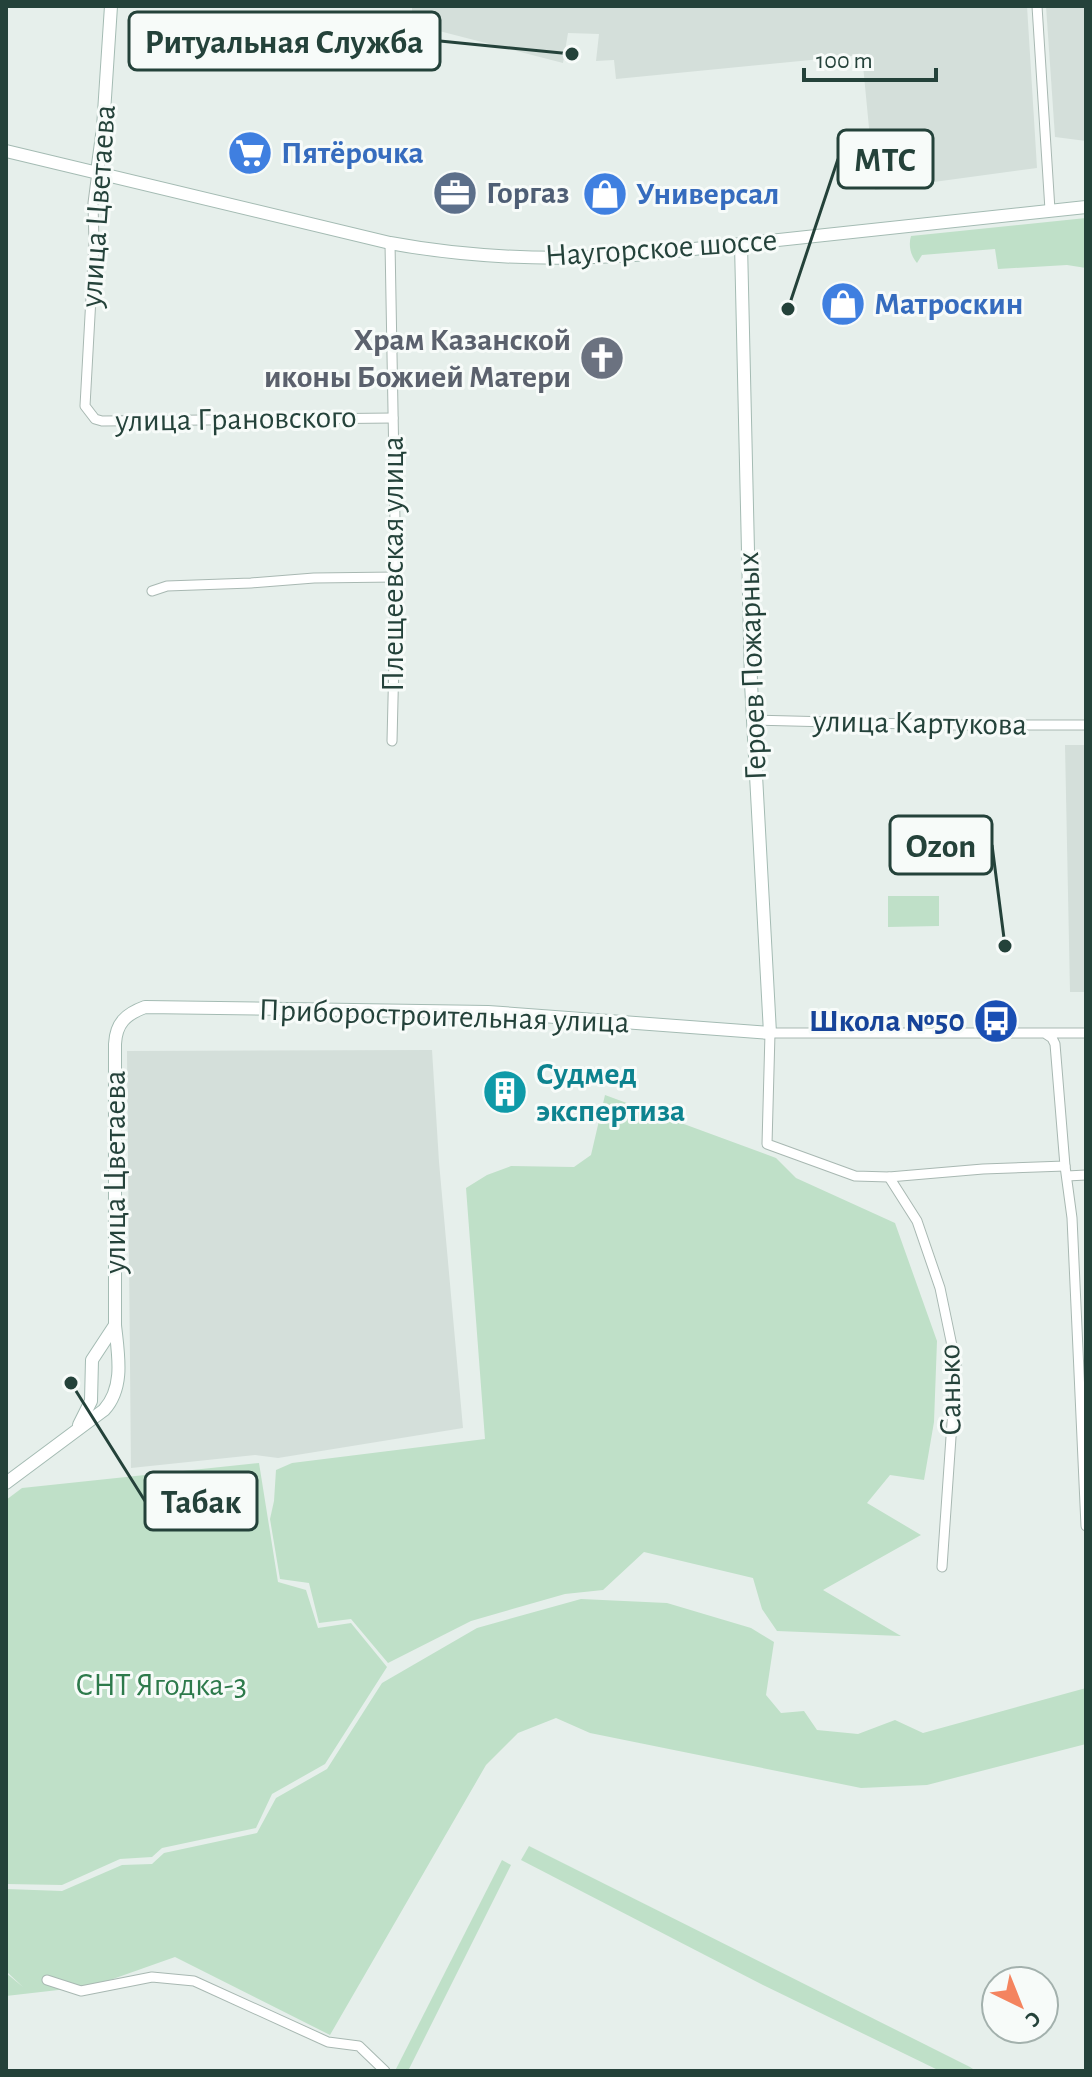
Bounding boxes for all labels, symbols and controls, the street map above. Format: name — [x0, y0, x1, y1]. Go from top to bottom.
callout: Ритуальная Служба — [129, 12, 440, 70]
text: Ритуальная Служба — [145, 26, 423, 60]
scale bar — [804, 32, 936, 82]
text: 100 m — [816, 49, 873, 73]
street label: улица Цветаева — [75, 103, 121, 309]
supermarket icon: Пятёрочка — [226, 129, 274, 177]
callout: МТС — [838, 130, 933, 188]
place label: Пятёрочка — [281, 137, 424, 169]
text: МТС — [854, 144, 916, 178]
office icon: Горгаз — [431, 169, 479, 217]
shop icon: Универсал — [581, 170, 629, 218]
place label: Горгаз — [486, 177, 569, 209]
place label: Универсал — [636, 178, 779, 210]
street label: Наугорское шоссе — [544, 224, 778, 272]
shop icon: Матроскин — [819, 280, 867, 328]
place label: Матроскин — [874, 288, 1023, 320]
place label: Храм Казанской иконы Божией Матери — [264, 324, 571, 393]
church icon: Храм Казанской иконы Божией Матери — [578, 334, 626, 382]
street label: улица Грановского — [114, 401, 357, 437]
street label: Плещеевская улица — [377, 436, 409, 692]
street label: Героев Пожарных — [732, 551, 772, 781]
street label: улица Картукова — [812, 705, 1027, 741]
callout: Ozon — [890, 816, 992, 874]
text: Ozon — [906, 830, 976, 864]
street label: Приборостроительная улица — [258, 994, 630, 1038]
bus stop icon: Школа №50 — [972, 997, 1020, 1045]
place label: Школа №50 — [809, 1005, 965, 1037]
place label: Судмед экспертиза — [536, 1058, 685, 1127]
building icon: Судмед экспертиза — [481, 1068, 529, 1116]
street label: улица Цветаева — [99, 1070, 131, 1275]
street label: Санько — [933, 1344, 967, 1436]
callout: Табак — [145, 1472, 257, 1530]
text: Табак — [161, 1486, 241, 1520]
park label: СНТ Ягодка-3 — [75, 1669, 247, 1701]
north arrow — [980, 1965, 1060, 2045]
text: С — [1021, 2007, 1045, 2031]

